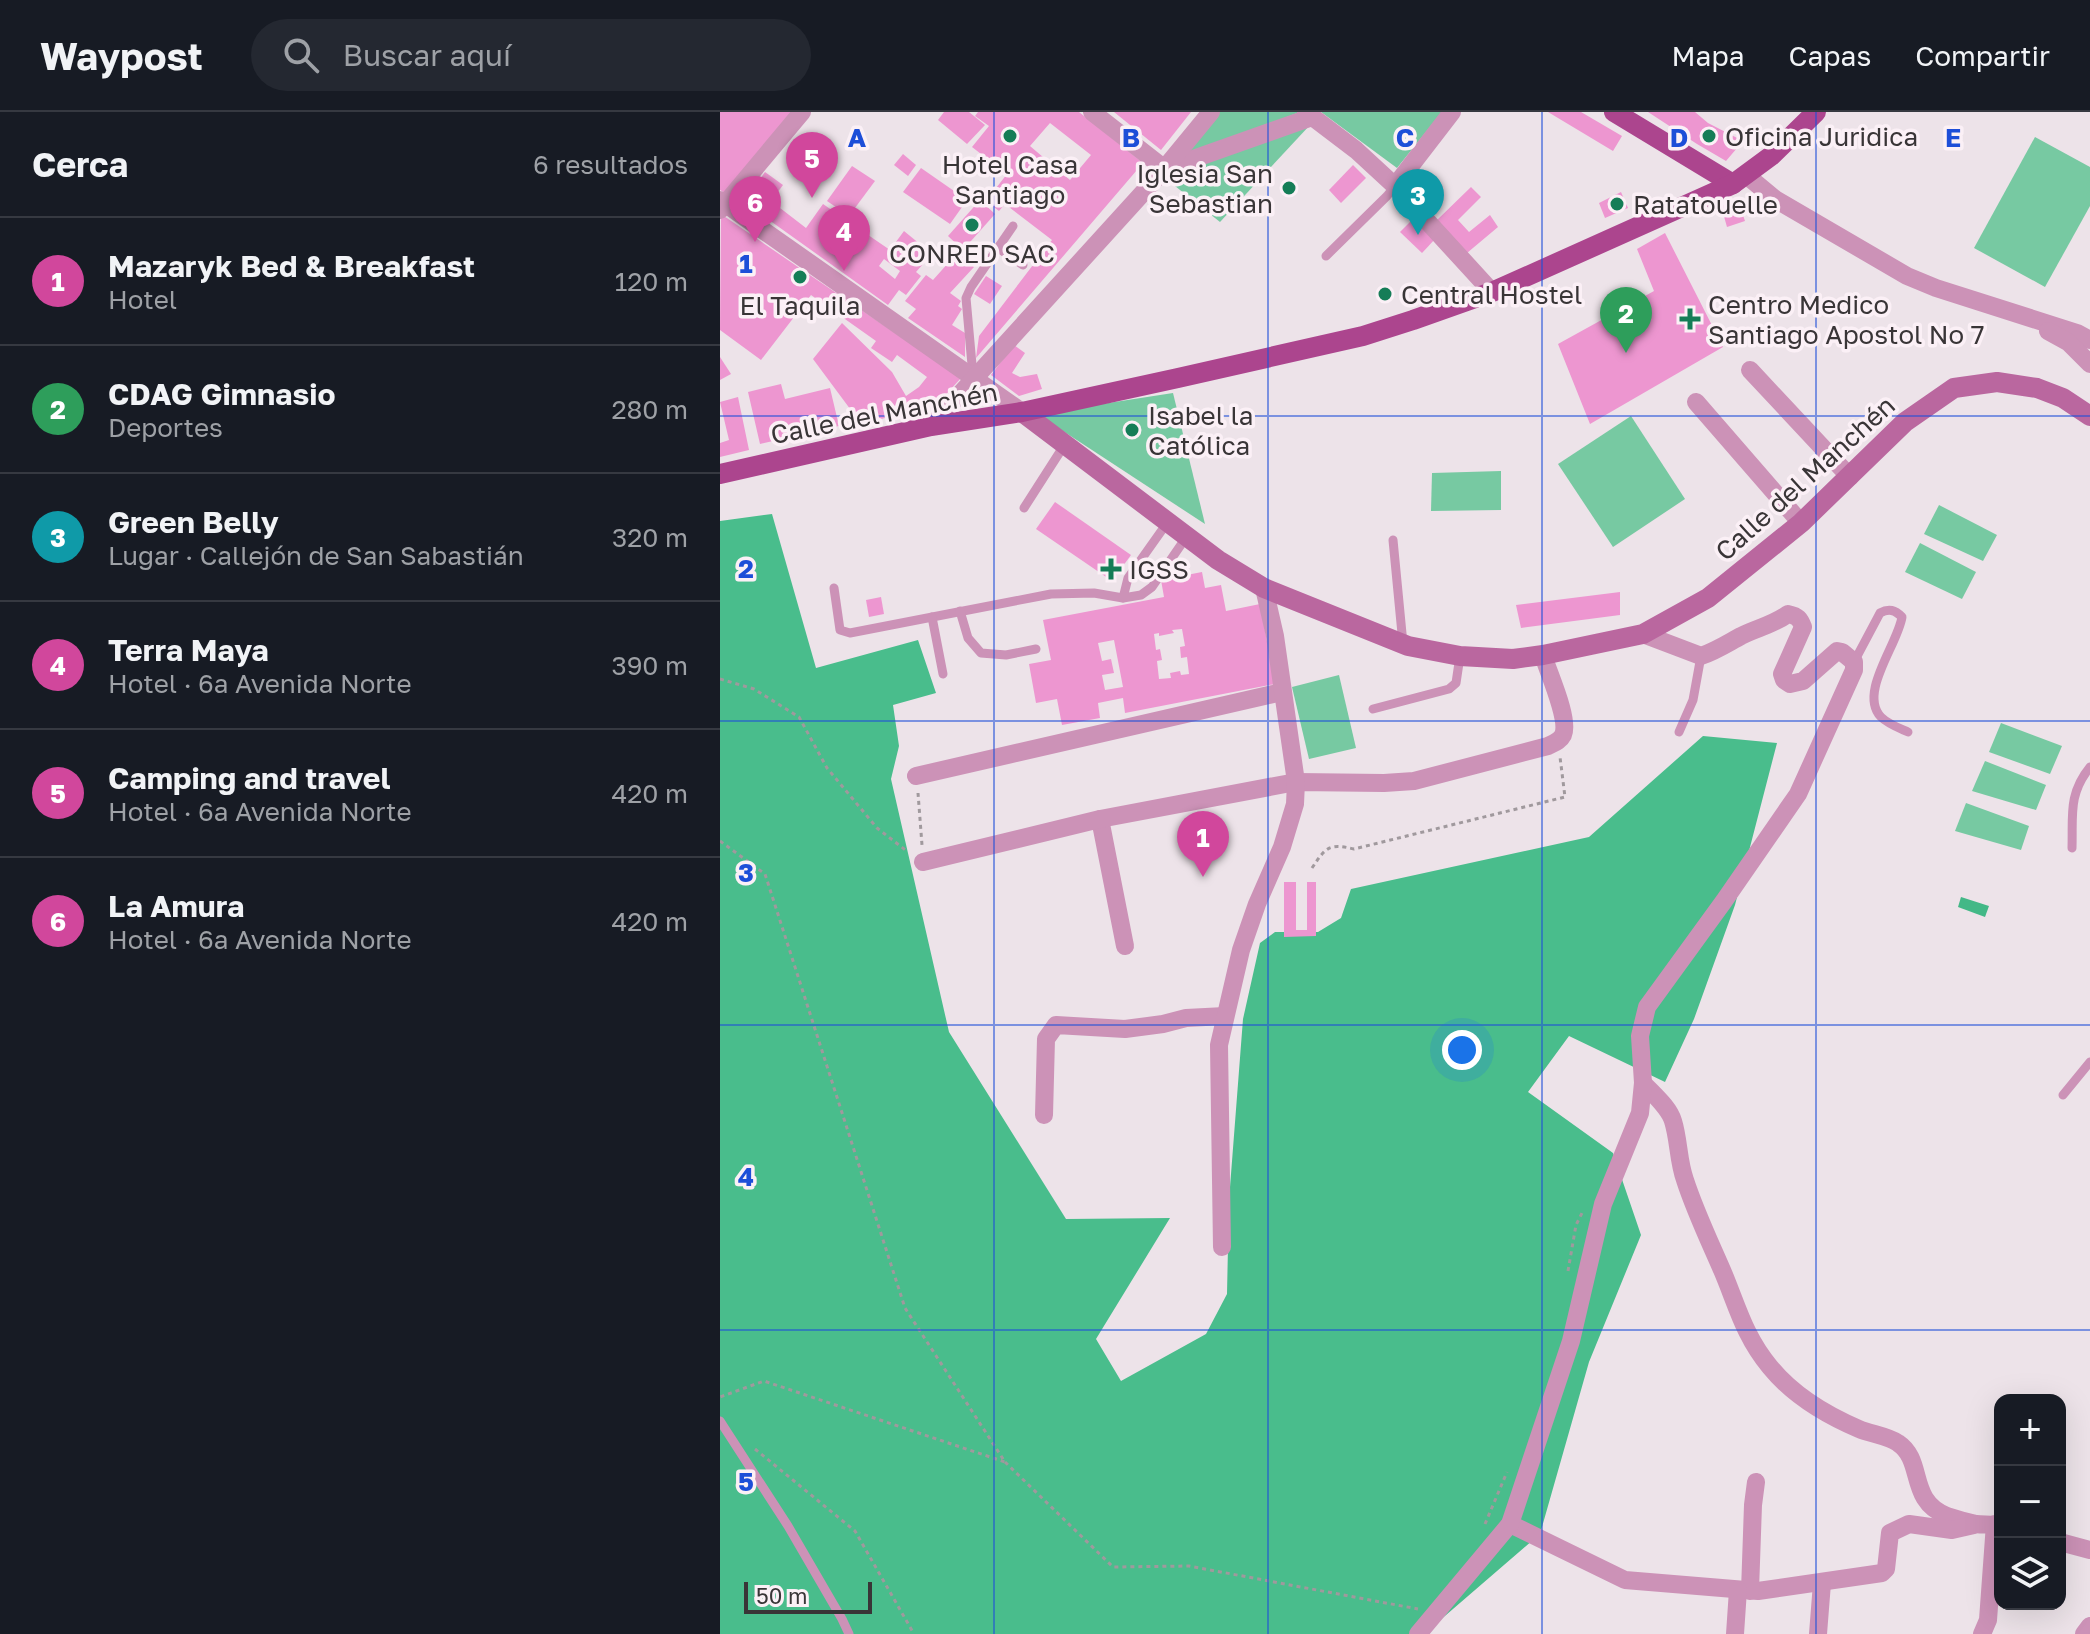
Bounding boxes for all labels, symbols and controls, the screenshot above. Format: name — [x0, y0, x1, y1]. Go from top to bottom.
search box — [251, 19, 811, 91]
text: Waypost — [40, 33, 203, 78]
icon: search — [279, 33, 323, 77]
text: Buscar aquí — [343, 37, 511, 73]
text: Mapa — [1672, 39, 1744, 72]
text: Capas — [1788, 39, 1871, 72]
text: Compartir — [1915, 39, 2050, 72]
place label: Oficina Juridica — [1725, 121, 1918, 152]
text: A — [848, 122, 867, 153]
text: B — [1122, 122, 1140, 153]
text: C — [1396, 122, 1414, 153]
text: D — [1670, 122, 1688, 153]
text: E — [1945, 122, 1961, 153]
marker: Hotel Casa Santiago — [1001, 127, 1019, 145]
marker: Oficina Juridica — [1700, 127, 1718, 145]
pin: 5 — [786, 132, 838, 198]
text: Cerca — [32, 144, 128, 184]
text: 6 resultados — [533, 149, 688, 180]
place label: Hotel Casa Santiago — [942, 149, 1078, 210]
place label: Iglesia San Sebastian — [1136, 158, 1273, 219]
pin: 3 — [1392, 169, 1444, 235]
pin: 6 — [729, 176, 781, 242]
marker: Iglesia San Sebastian — [1280, 179, 1298, 197]
place label: Ratatouelle — [1633, 189, 1778, 220]
marker: Ratatouelle — [1608, 195, 1626, 213]
pin: 4 — [818, 205, 870, 271]
marker: CONRED SAC — [963, 216, 981, 234]
place label: CONRED SAC — [889, 238, 1055, 269]
text: Mazaryk Bed & Breakfast — [108, 248, 475, 284]
text: 1 — [739, 248, 753, 279]
text: 1 — [51, 266, 65, 297]
text: 120 m — [615, 266, 688, 297]
marker: El Taquila — [791, 268, 809, 286]
place label: Central Hostel — [1401, 279, 1582, 310]
text: Hotel — [108, 284, 177, 315]
marker: Central Hostel — [1376, 285, 1394, 303]
pin: 2 — [1600, 287, 1652, 353]
place label: Centro Medico Santiago Apostol No 7 — [1708, 289, 1984, 350]
place label: El Taquila — [740, 290, 860, 321]
marker: Centro Medico Santiago Apostol No 7 — [1679, 308, 1701, 330]
text: CDAG Gimnasio — [108, 376, 336, 412]
street label: Calle del Manchén — [768, 376, 1000, 450]
street label: Calle del Manchén — [1709, 389, 1901, 567]
text: 2 — [50, 394, 66, 425]
text: 280 m — [611, 394, 688, 425]
place label: Isabel la Católica — [1148, 400, 1254, 461]
text: Deportes — [108, 412, 223, 443]
marker: Isabel la Católica — [1123, 421, 1141, 439]
text: Green Belly — [108, 504, 279, 540]
text: 3 — [50, 522, 66, 553]
text: 320 m — [612, 522, 688, 553]
text: Lugar · Callejón de San Sabastián — [108, 540, 524, 571]
text: 2 — [738, 553, 754, 584]
place label: IGSS — [1129, 554, 1189, 585]
marker: IGSS — [1100, 558, 1122, 580]
text: Terra Maya — [108, 632, 269, 668]
text: 4 — [50, 650, 66, 681]
text: 390 m — [611, 650, 688, 681]
text: Hotel · 6a Avenida Norte — [108, 668, 412, 699]
text: Camping and travel — [108, 760, 391, 796]
text: 5 — [50, 778, 66, 809]
text: 420 m — [611, 778, 688, 809]
text: Hotel · 6a Avenida Norte — [108, 796, 412, 827]
pin: 1 — [1177, 811, 1229, 877]
text: 3 — [738, 857, 754, 888]
text: La Amura — [108, 888, 244, 924]
text: 6 — [50, 906, 66, 937]
text: 420 m — [611, 906, 688, 937]
text: Hotel · 6a Avenida Norte — [108, 924, 412, 955]
your location — [1442, 1030, 1482, 1070]
text: 4 — [738, 1161, 754, 1192]
map controls — [1994, 1394, 2066, 1610]
button: + — [1994, 1394, 2066, 1466]
text: 5 — [738, 1466, 754, 1497]
button: − — [1994, 1466, 2066, 1538]
button: layers — [1994, 1538, 2066, 1610]
scale bar — [744, 1578, 872, 1614]
text: 50 m — [756, 1582, 807, 1609]

